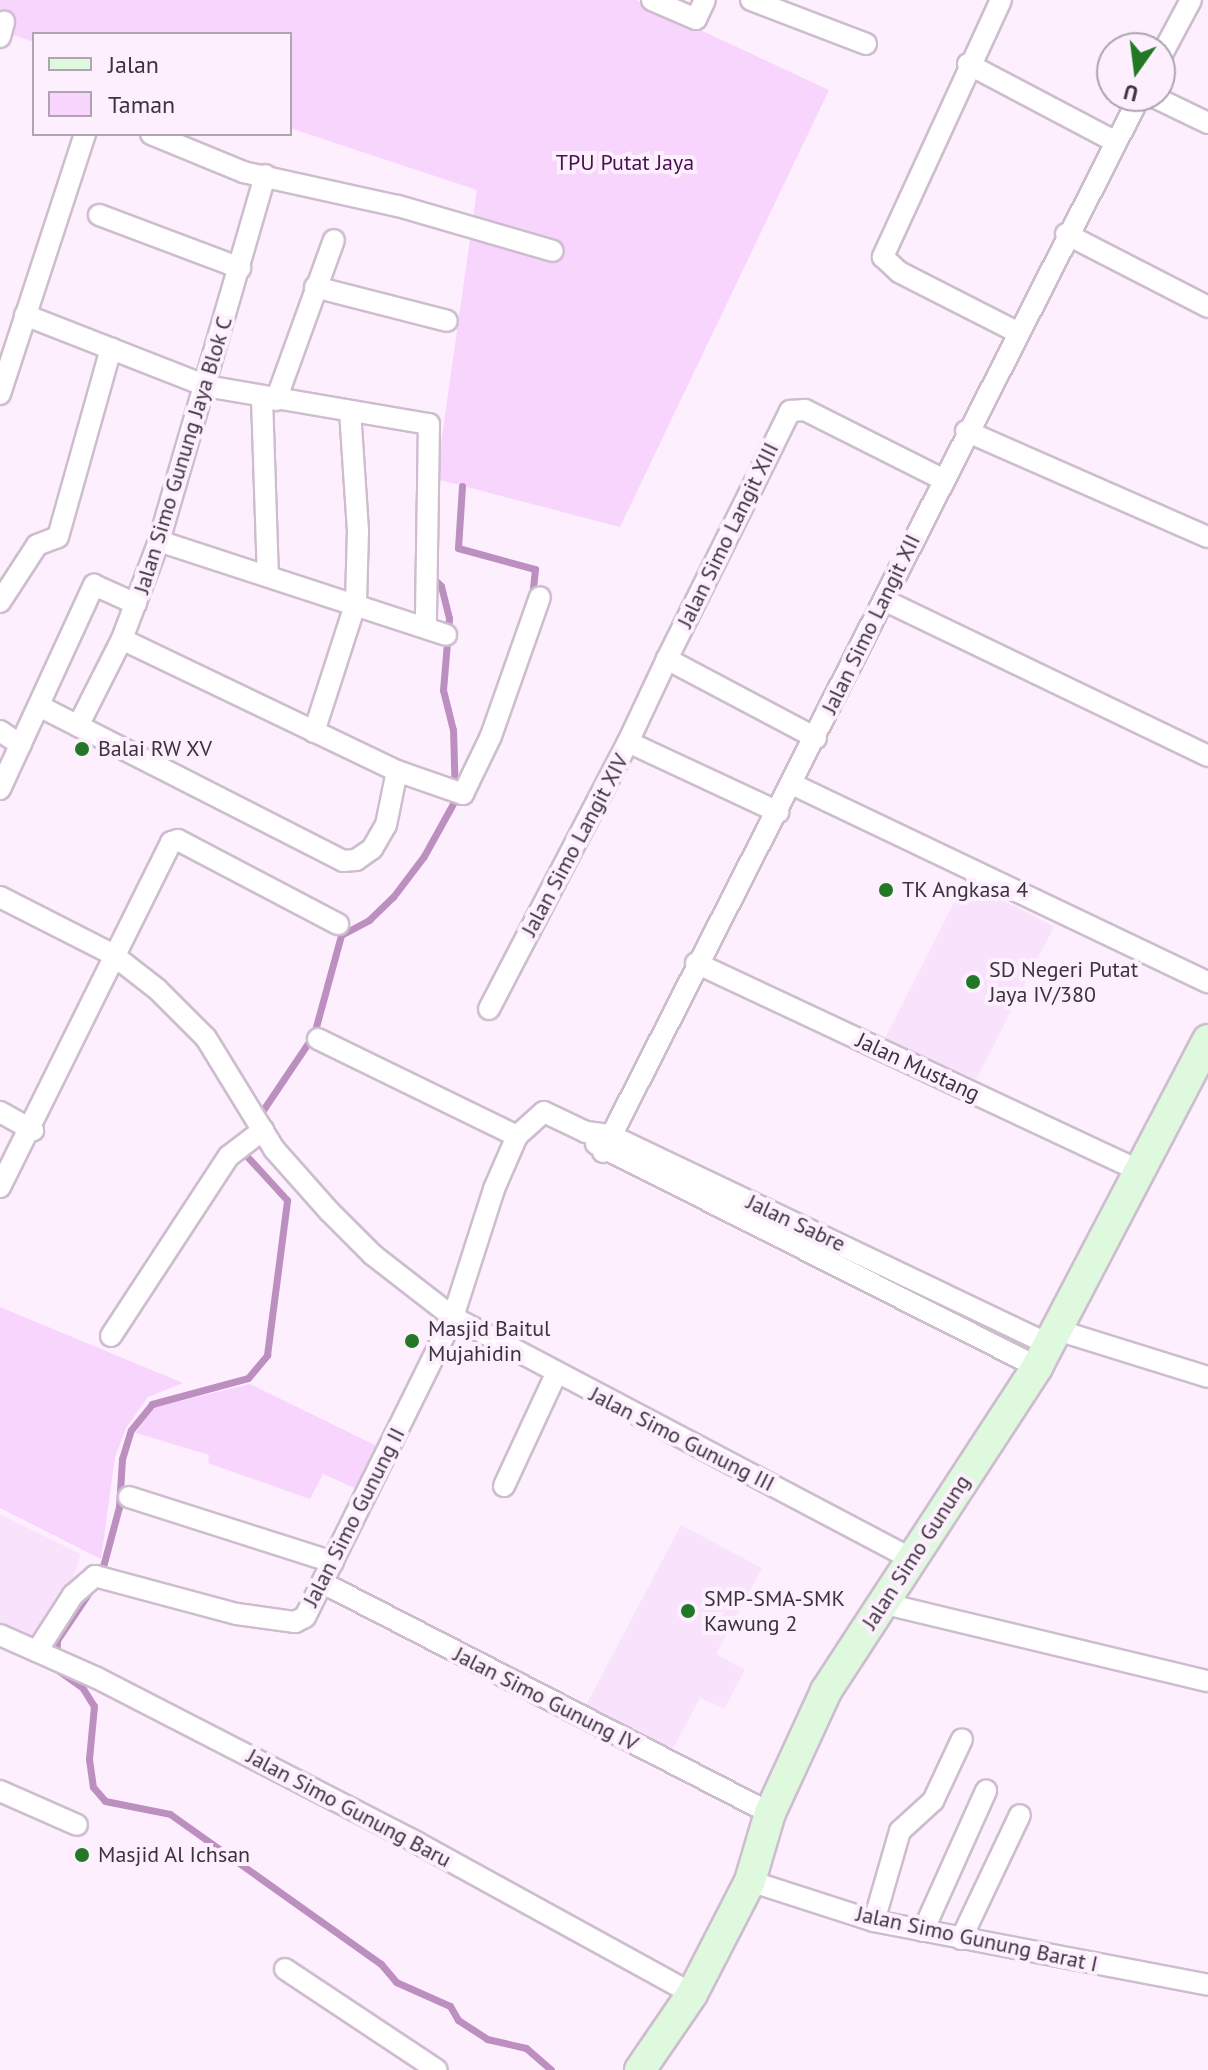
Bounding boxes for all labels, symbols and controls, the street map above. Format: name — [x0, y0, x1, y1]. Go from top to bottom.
legend — [32, 32, 292, 136]
north arrow — [1096, 32, 1176, 112]
text: Jalan — [108, 49, 159, 80]
text: U — [1121, 78, 1141, 109]
text: Taman — [108, 89, 175, 120]
park label: TPU Putat Jaya — [556, 150, 694, 176]
street label: Jalan Simo Gunung Jaya Blok C — [128, 313, 238, 597]
street label: Jalan Simo Langit XIII — [672, 438, 784, 632]
street label: Jalan Simo Langit XII — [816, 530, 926, 718]
place label: Balai RW XV — [98, 736, 213, 762]
marker: Balai RW XV — [73, 740, 91, 758]
street label: Jalan Simo Langit XIV — [516, 749, 634, 941]
place label: TK Angkasa 4 — [902, 877, 1030, 903]
marker: TK Angkasa 4 — [877, 881, 895, 899]
place label: SD Negeri Putat Jaya IV/380 — [989, 956, 1138, 1008]
marker: SD Negeri Putat Jaya IV/380 — [964, 973, 982, 991]
street label: Jalan Mustang — [852, 1027, 984, 1107]
street label: Jalan Sabre — [743, 1189, 849, 1257]
place label: Masjid Baitul Mujahidin — [428, 1315, 550, 1366]
marker: Masjid Baitul Mujahidin — [403, 1332, 421, 1350]
street label: Jalan Simo Gunung III — [585, 1381, 779, 1497]
street label: Jalan Simo Gunung II — [297, 1423, 411, 1611]
street label: Jalan Simo Gunung — [856, 1470, 976, 1634]
place label: SMP-SMA-SMK Kawung 2 — [704, 1585, 845, 1636]
marker: SMP-SMA-SMK Kawung 2 — [679, 1602, 697, 1620]
street label: Jalan Simo Gunung IV — [449, 1641, 643, 1757]
street label: Jalan Simo Gunung Baru — [242, 1743, 456, 1873]
place label: Masjid Al Ichsan — [98, 1842, 251, 1868]
marker: Masjid Al Ichsan — [73, 1846, 91, 1864]
street label: Jalan Simo Gunung Barat I — [854, 1900, 1100, 1978]

